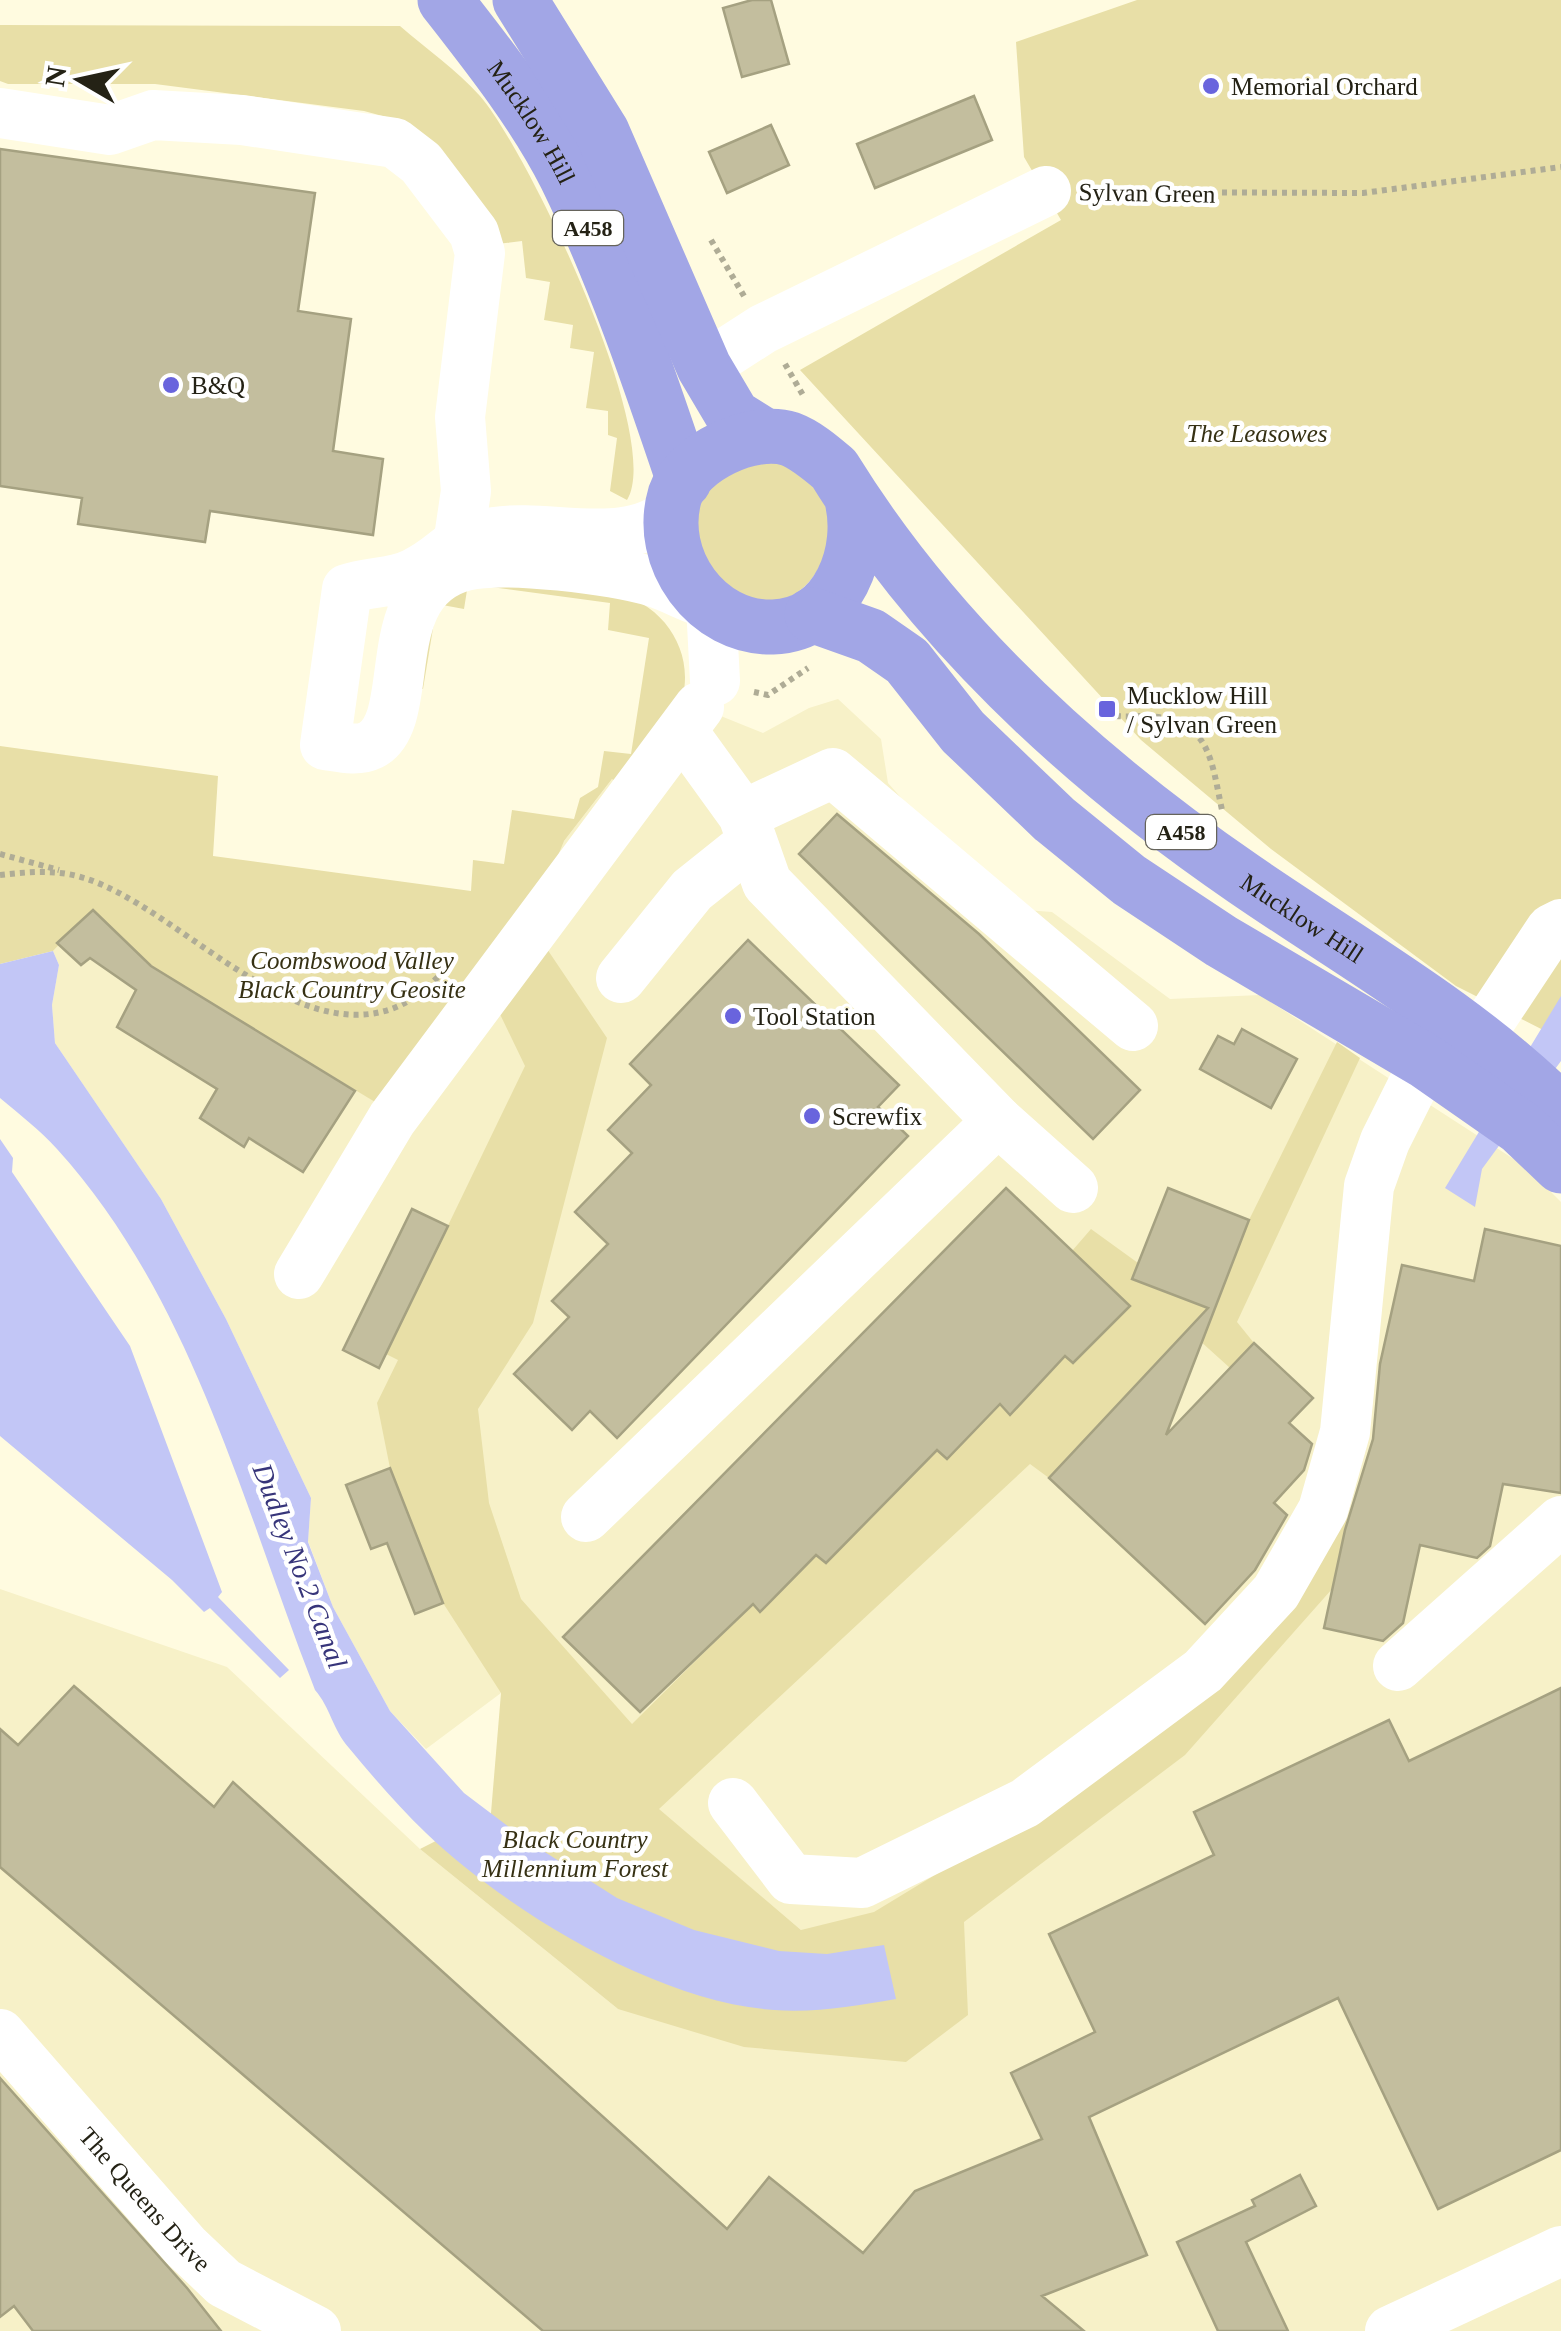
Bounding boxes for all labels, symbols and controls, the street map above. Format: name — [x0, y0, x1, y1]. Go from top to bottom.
north arrow — [30, 30, 130, 130]
street label: Mucklow Hill — [483, 55, 581, 188]
text: N — [39, 64, 73, 89]
place label: Memorial Orchard — [1231, 73, 1418, 100]
marker: Memorial Orchard — [1200, 75, 1222, 97]
street label: Sylvan Green — [1078, 178, 1216, 208]
road number: A458 — [553, 211, 623, 245]
place label: B&Q — [191, 372, 245, 399]
marker: B&Q — [160, 374, 182, 396]
park label: The Leasowes — [1187, 420, 1327, 447]
place label: Mucklow Hill / Sylvan Green — [1127, 682, 1277, 738]
marker: Mucklow Hill / Sylvan Green — [1096, 698, 1118, 720]
road number: A458 — [1146, 815, 1216, 849]
street label: Mucklow Hill — [1236, 868, 1369, 968]
park label: Coombswood Valley Black Country Geosite — [238, 947, 466, 1003]
place label: Tool Station — [753, 1003, 876, 1030]
marker: Tool Station — [722, 1005, 744, 1027]
place label: Screwfix — [832, 1103, 923, 1130]
marker: Screwfix — [801, 1105, 823, 1127]
water label: Dudley No.2 Canal — [246, 1458, 353, 1673]
park label: Black Country Millennium Forest — [481, 1826, 669, 1882]
street label: The Queens Drive — [74, 2122, 216, 2277]

